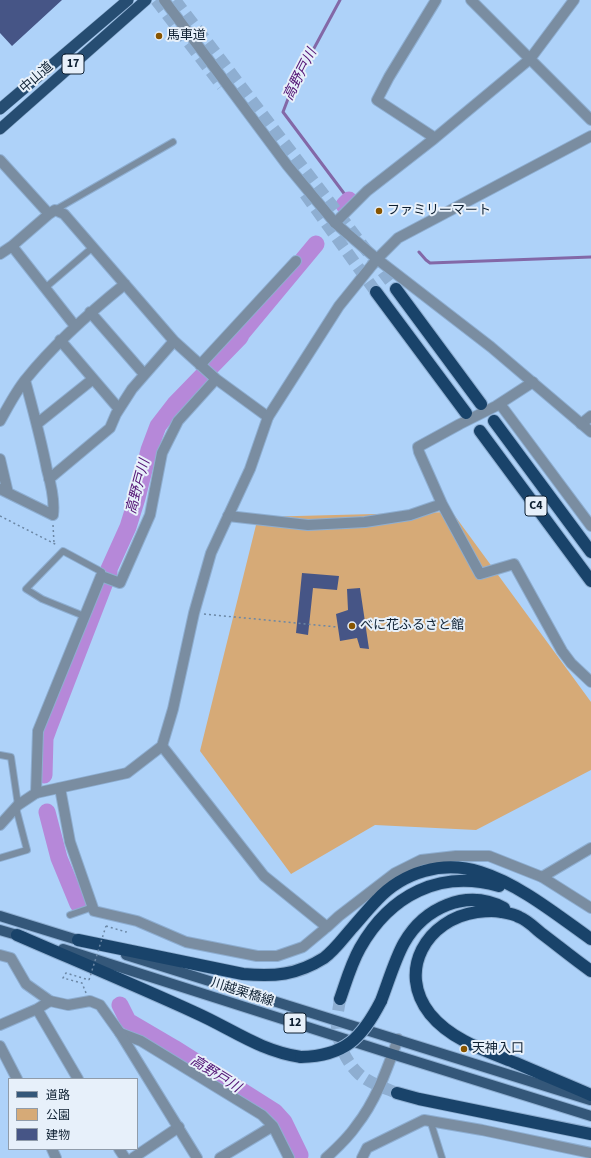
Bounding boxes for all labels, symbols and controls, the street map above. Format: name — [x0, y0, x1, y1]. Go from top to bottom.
place label: 馬車道 — [167, 28, 206, 44]
marker: 馬車道 — [154, 31, 164, 41]
water label: 高野戸川 — [281, 46, 321, 104]
road number: 17 — [62, 54, 84, 74]
street label: 中山道 — [17, 59, 57, 97]
place label: ファミリーマート — [387, 203, 491, 219]
marker: ファミリーマート — [374, 206, 384, 216]
water label: 高野戸川 — [124, 458, 154, 516]
road number: C4 — [525, 496, 547, 516]
place label: べに花ふるさと館 — [360, 618, 464, 634]
marker: べに花ふるさと館 — [347, 621, 357, 631]
street label: 川越栗橋線 — [209, 976, 275, 1010]
road number: 12 — [284, 1013, 306, 1033]
place label: 天神入口 — [472, 1041, 524, 1057]
marker: 天神入口 — [459, 1044, 469, 1054]
water label: 高野戸川 — [187, 1053, 243, 1097]
legend — [8, 1078, 138, 1150]
text: 道路 — [46, 1087, 70, 1104]
text: 公園 — [46, 1107, 70, 1124]
text: 建物 — [46, 1127, 70, 1144]

